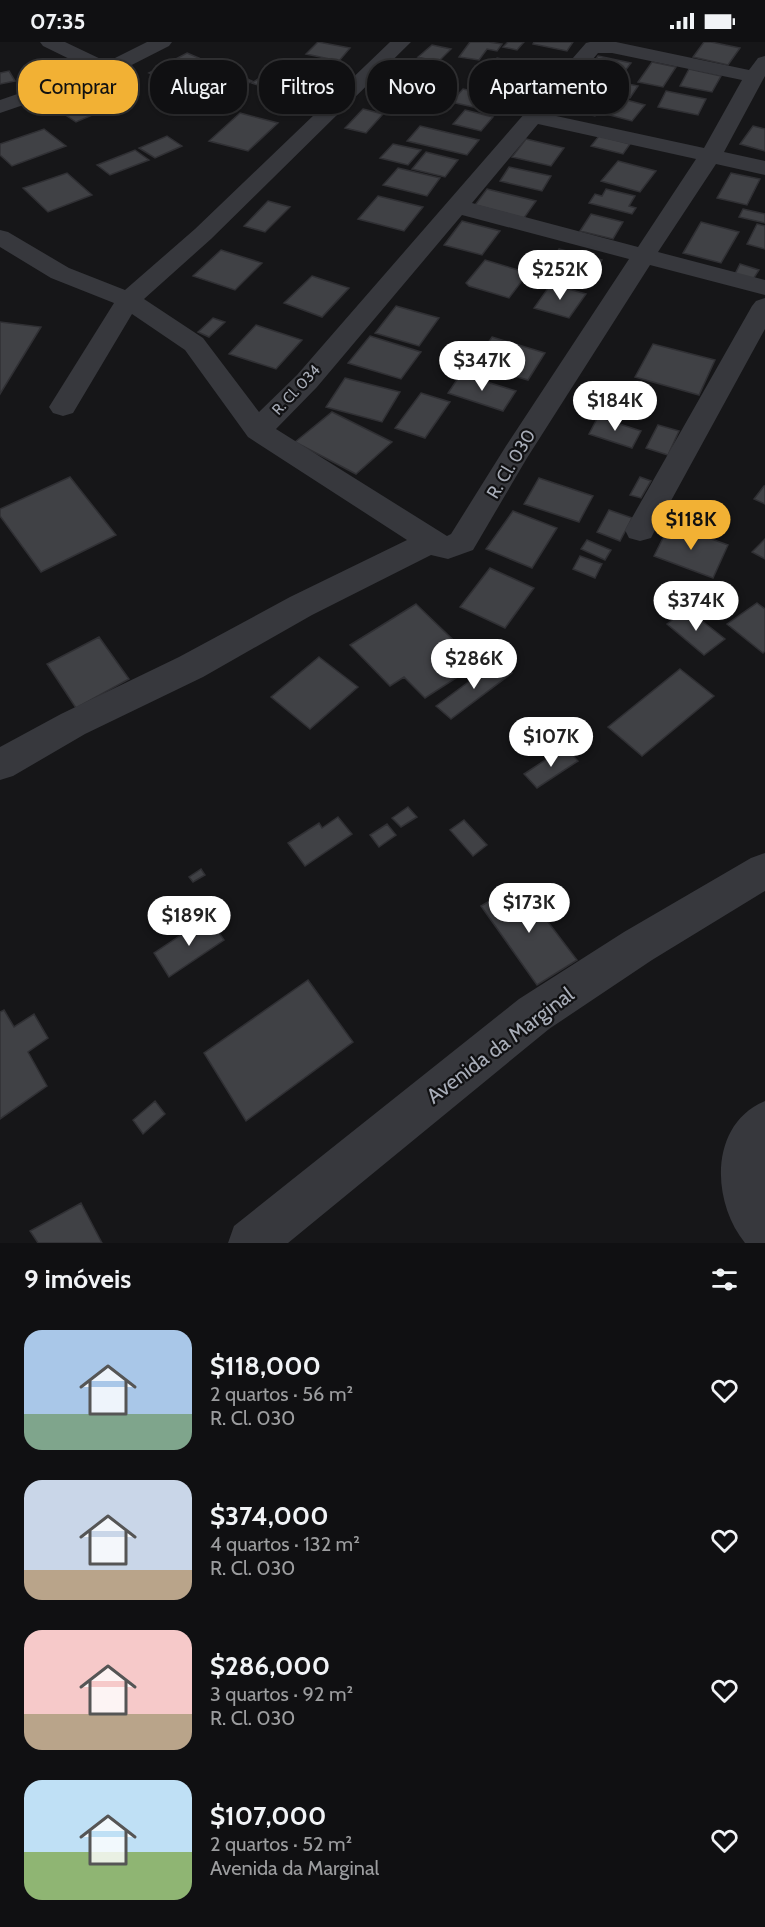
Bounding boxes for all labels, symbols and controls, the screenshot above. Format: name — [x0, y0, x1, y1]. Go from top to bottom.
text: 07:35 — [30, 8, 85, 35]
chip: Comprar — [18, 60, 138, 114]
chip: Alugar — [150, 60, 247, 114]
chip: Filtros — [259, 60, 355, 114]
chip: Novo — [367, 60, 457, 114]
chip: Apartamento — [469, 60, 629, 114]
pin: $252K — [518, 250, 602, 301]
text: $252K — [532, 257, 588, 281]
pin: $347K — [440, 341, 524, 392]
text: $347K — [453, 348, 511, 372]
street label: R. Cl. 034 — [268, 361, 324, 419]
pin: $184K — [573, 381, 657, 432]
text: $184K — [587, 388, 643, 412]
street label: R. Cl. 030 — [482, 425, 540, 503]
pin: $118K — [649, 500, 733, 551]
text: $118K — [666, 507, 716, 531]
pin: $374K — [654, 581, 738, 632]
text: $374K — [668, 588, 724, 612]
pin: $286K — [432, 639, 516, 690]
text: $286K — [445, 646, 503, 670]
pin: $107K — [509, 717, 593, 768]
text: $107K — [523, 724, 579, 748]
pin: $173K — [487, 883, 571, 934]
text: $173K — [503, 890, 555, 914]
pin: $189K — [147, 896, 231, 947]
text: $189K — [162, 903, 216, 927]
street label: Avenida da Marginal — [421, 981, 579, 1108]
text: 9 imóveis — [24, 1263, 131, 1295]
icon: filters — [708, 1263, 741, 1296]
text: $118,000 — [210, 1350, 321, 1382]
icon: home — [72, 1354, 144, 1426]
icon: heart — [708, 1374, 741, 1407]
text: 2 quartos · 56 m² — [210, 1382, 353, 1406]
text: R. Cl. 030 — [210, 1406, 295, 1430]
text: $374,000 — [210, 1500, 329, 1532]
icon: home — [72, 1504, 144, 1576]
icon: heart — [708, 1524, 741, 1557]
text: 4 quartos · 132 m² — [210, 1532, 360, 1556]
text: R. Cl. 030 — [210, 1556, 295, 1580]
text: $286,000 — [210, 1650, 330, 1682]
icon: home — [72, 1654, 144, 1726]
icon: heart — [708, 1674, 741, 1707]
text: 3 quartos · 92 m² — [210, 1682, 353, 1706]
text: R. Cl. 030 — [210, 1706, 295, 1730]
text: $107,000 — [210, 1800, 326, 1832]
icon: home — [72, 1804, 144, 1876]
icon: heart — [708, 1824, 741, 1857]
text: 2 quartos · 52 m² — [210, 1832, 352, 1856]
text: Avenida da Marginal — [210, 1856, 379, 1880]

